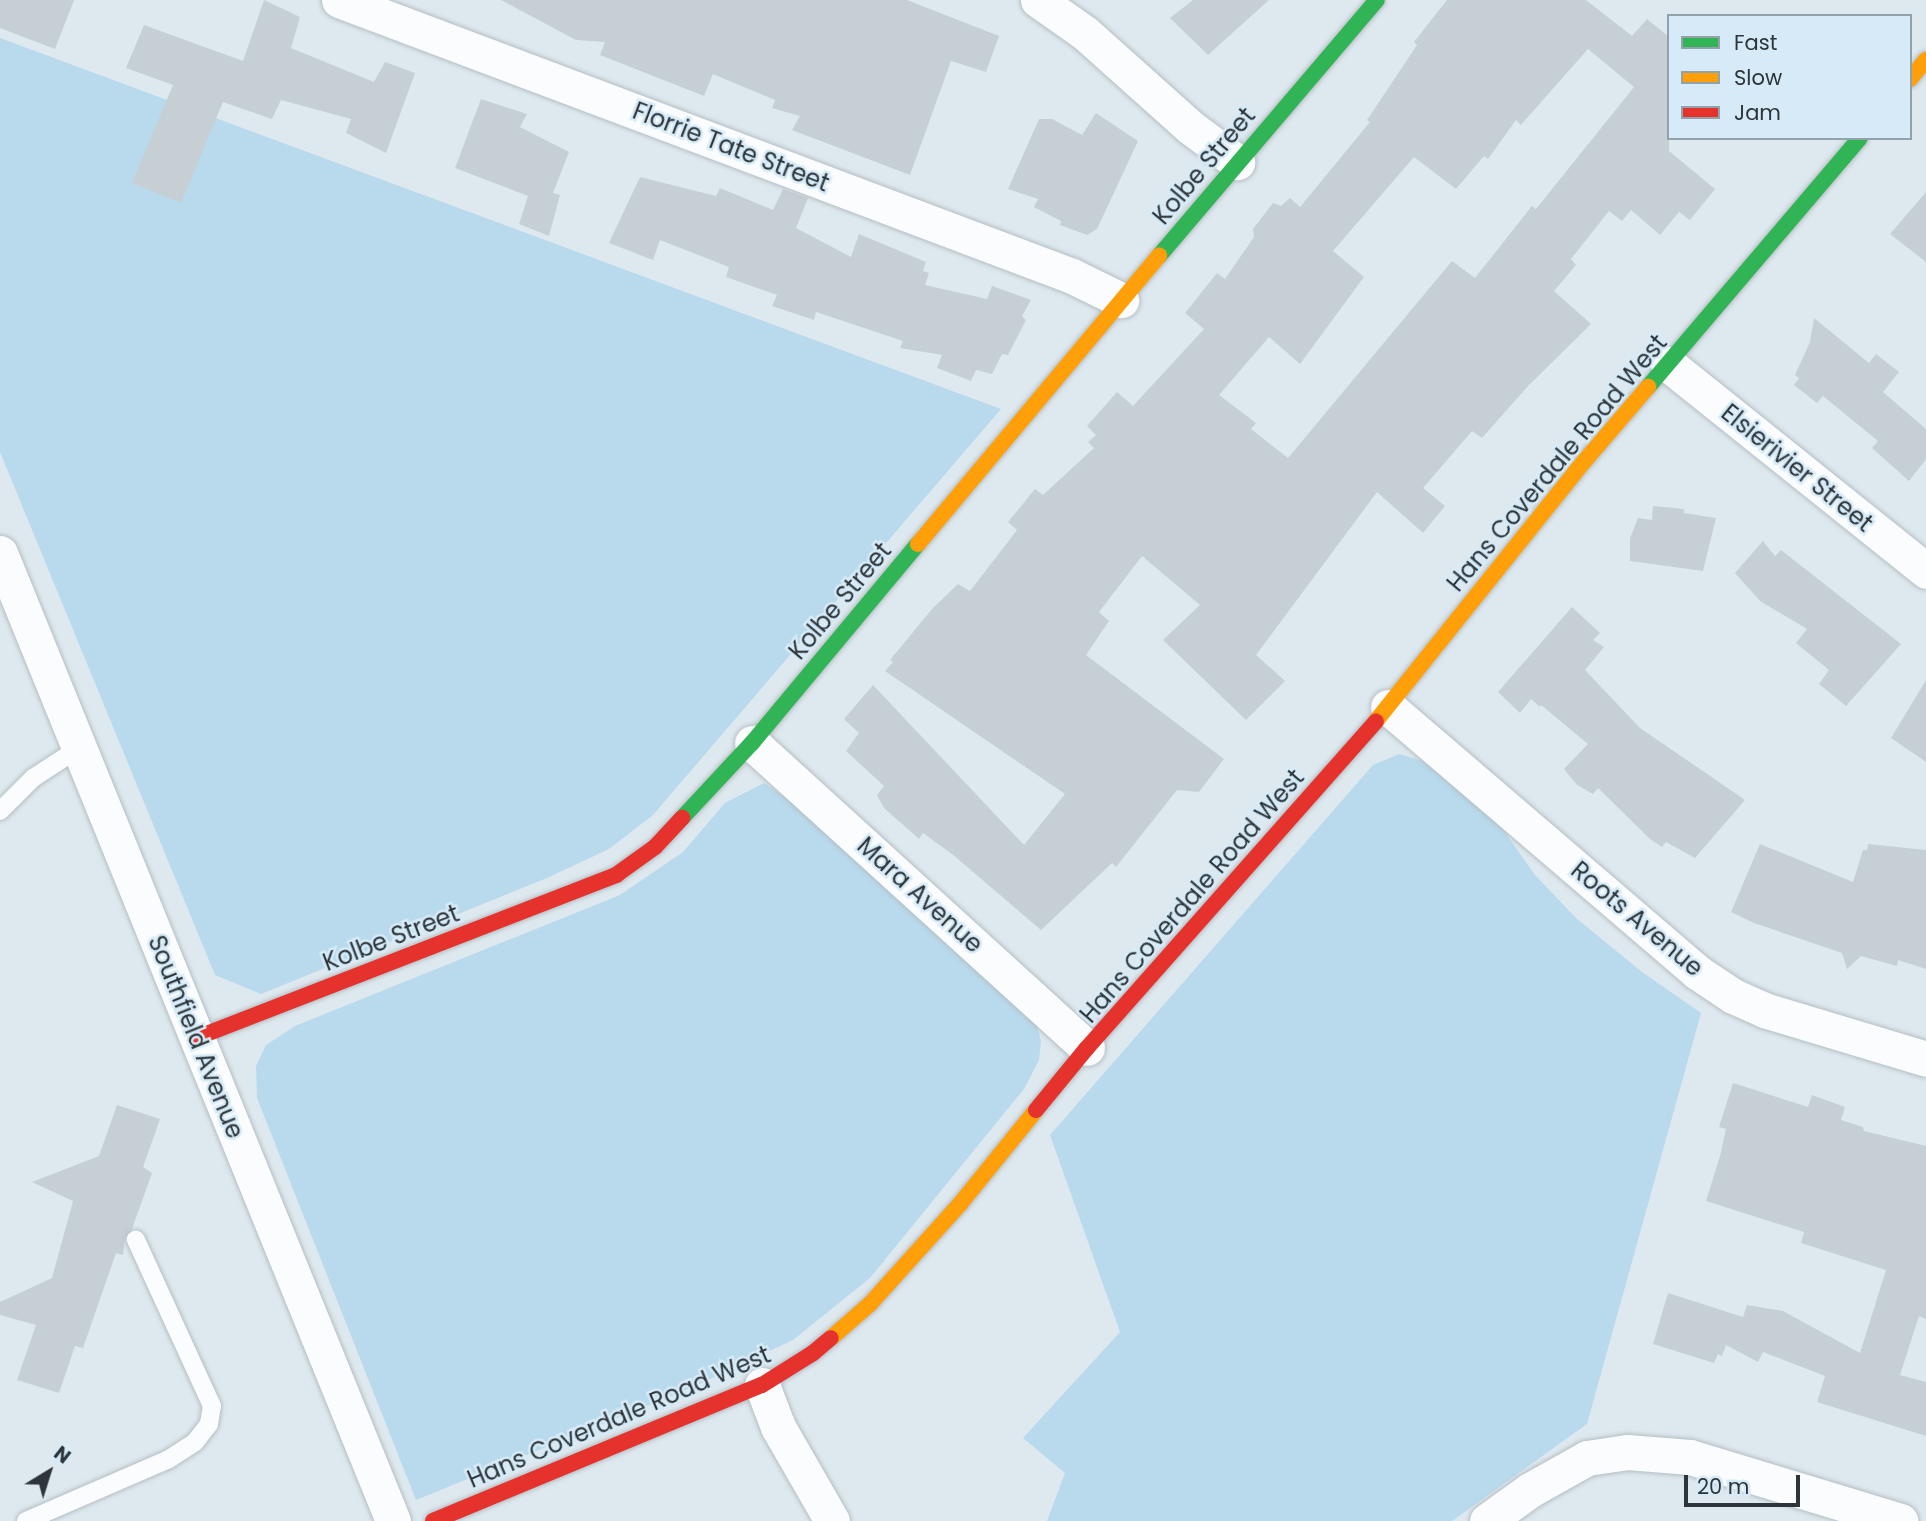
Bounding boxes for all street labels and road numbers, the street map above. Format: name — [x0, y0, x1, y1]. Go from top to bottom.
street label: Florrie Tate Street — [629, 96, 833, 198]
street label: Kolbe Street — [1147, 102, 1261, 230]
street label: Hans Coverdale Road West — [1441, 329, 1673, 597]
street label: Elsierivier Street — [1716, 398, 1878, 538]
street label: Kolbe Street — [783, 537, 897, 665]
street label: Hans Coverdale Road West — [1074, 763, 1310, 1029]
street label: Mara Avenue — [851, 831, 989, 959]
street label: Roots Avenue — [1565, 856, 1709, 982]
street label: Kolbe Street — [319, 899, 463, 977]
street label: Southfield Avenue — [142, 931, 250, 1143]
street label: Hans Coverdale Road West — [463, 1340, 775, 1494]

